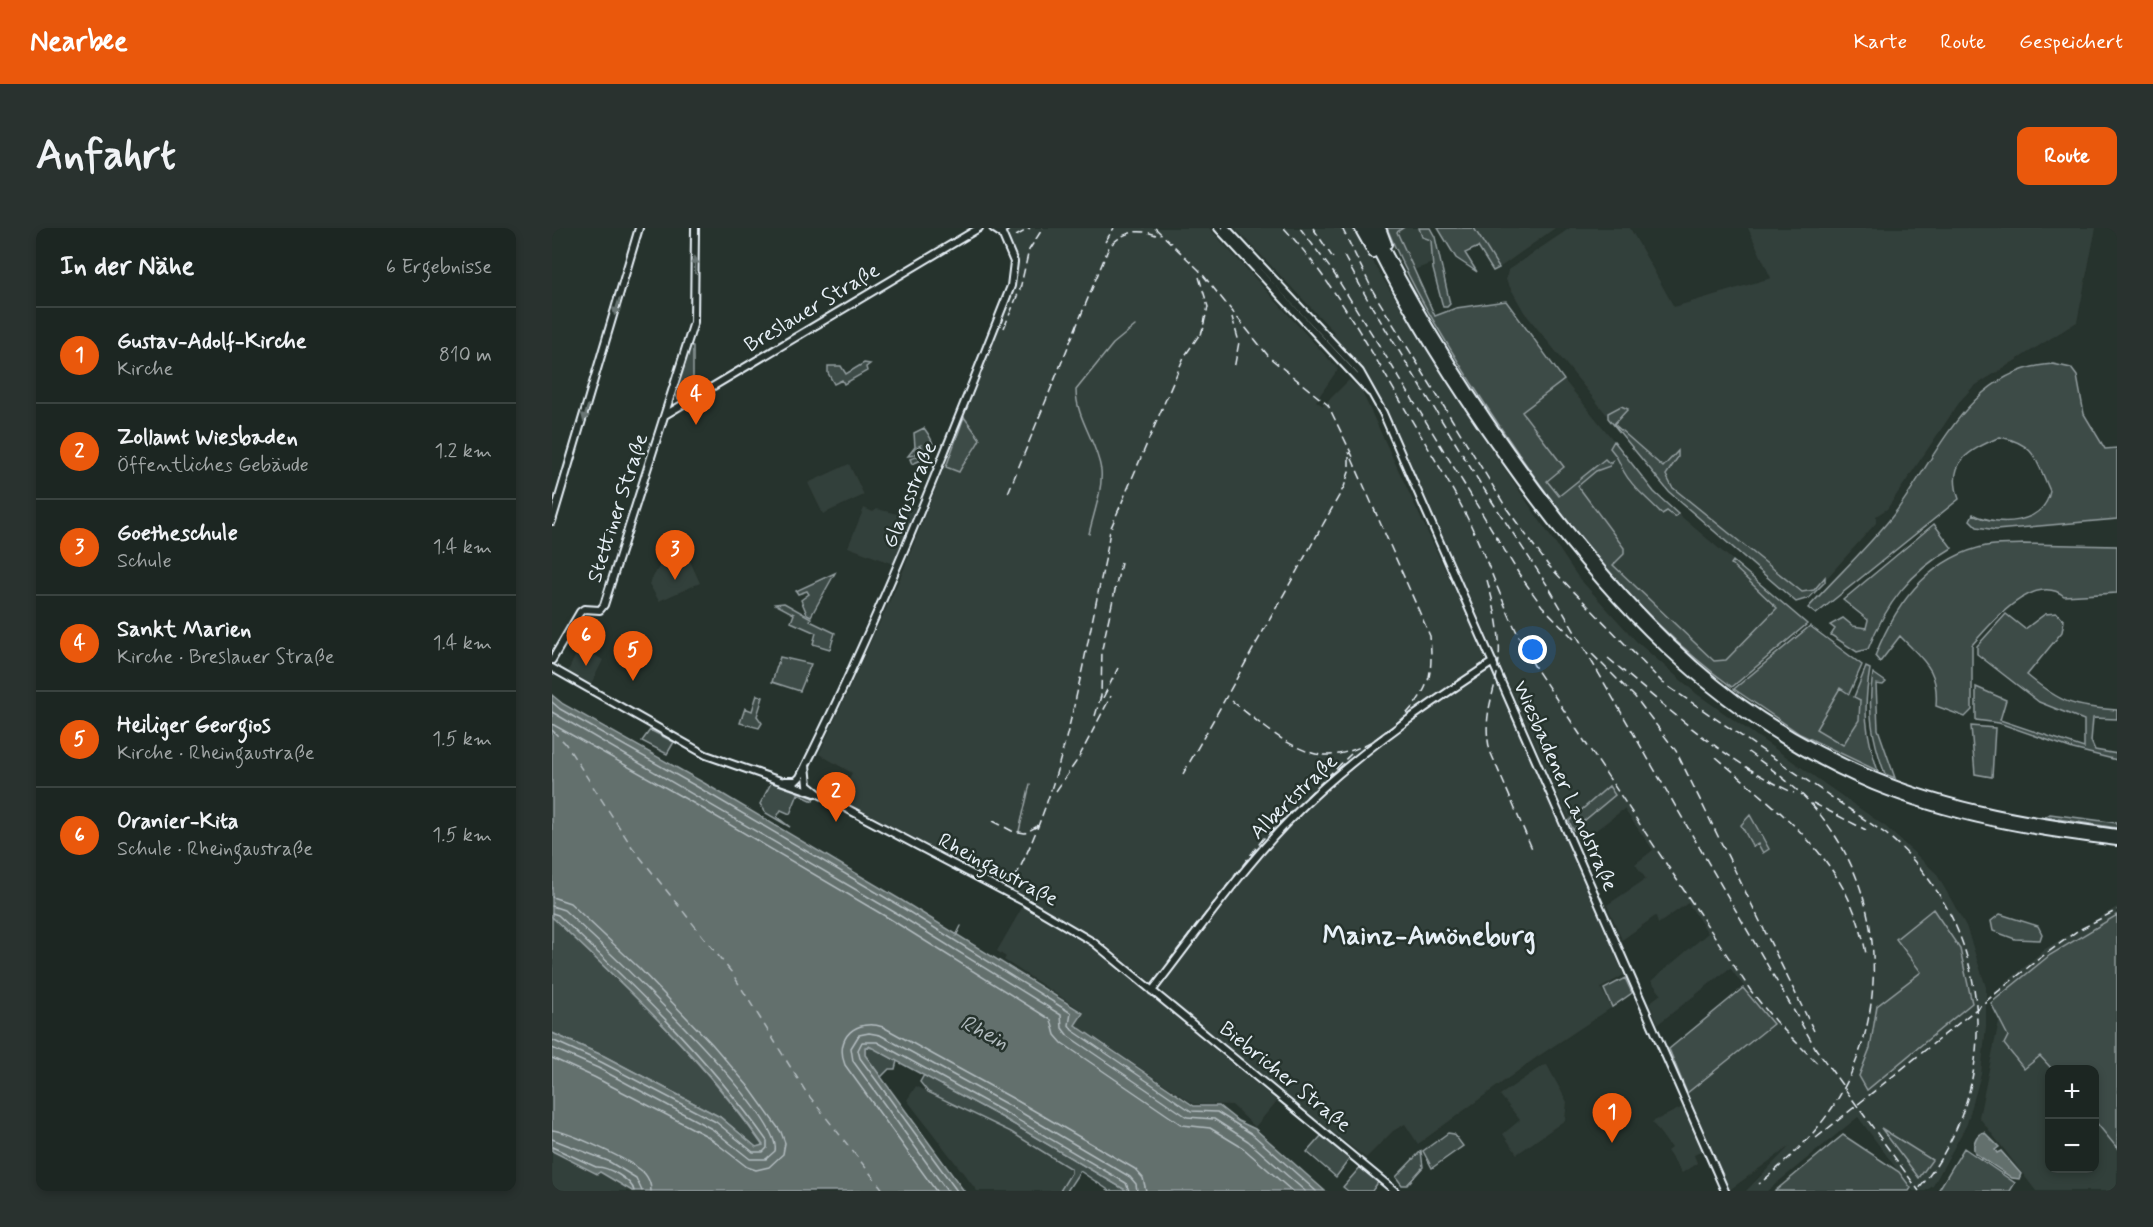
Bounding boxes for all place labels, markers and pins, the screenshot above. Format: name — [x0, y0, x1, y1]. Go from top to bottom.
pin: 4 — [676, 376, 716, 425]
pin: 3 — [656, 530, 694, 580]
pin: 6 — [567, 616, 606, 666]
pin: 5 — [614, 632, 652, 681]
pin: 2 — [816, 772, 856, 822]
pin: 1 — [1592, 1094, 1632, 1143]

